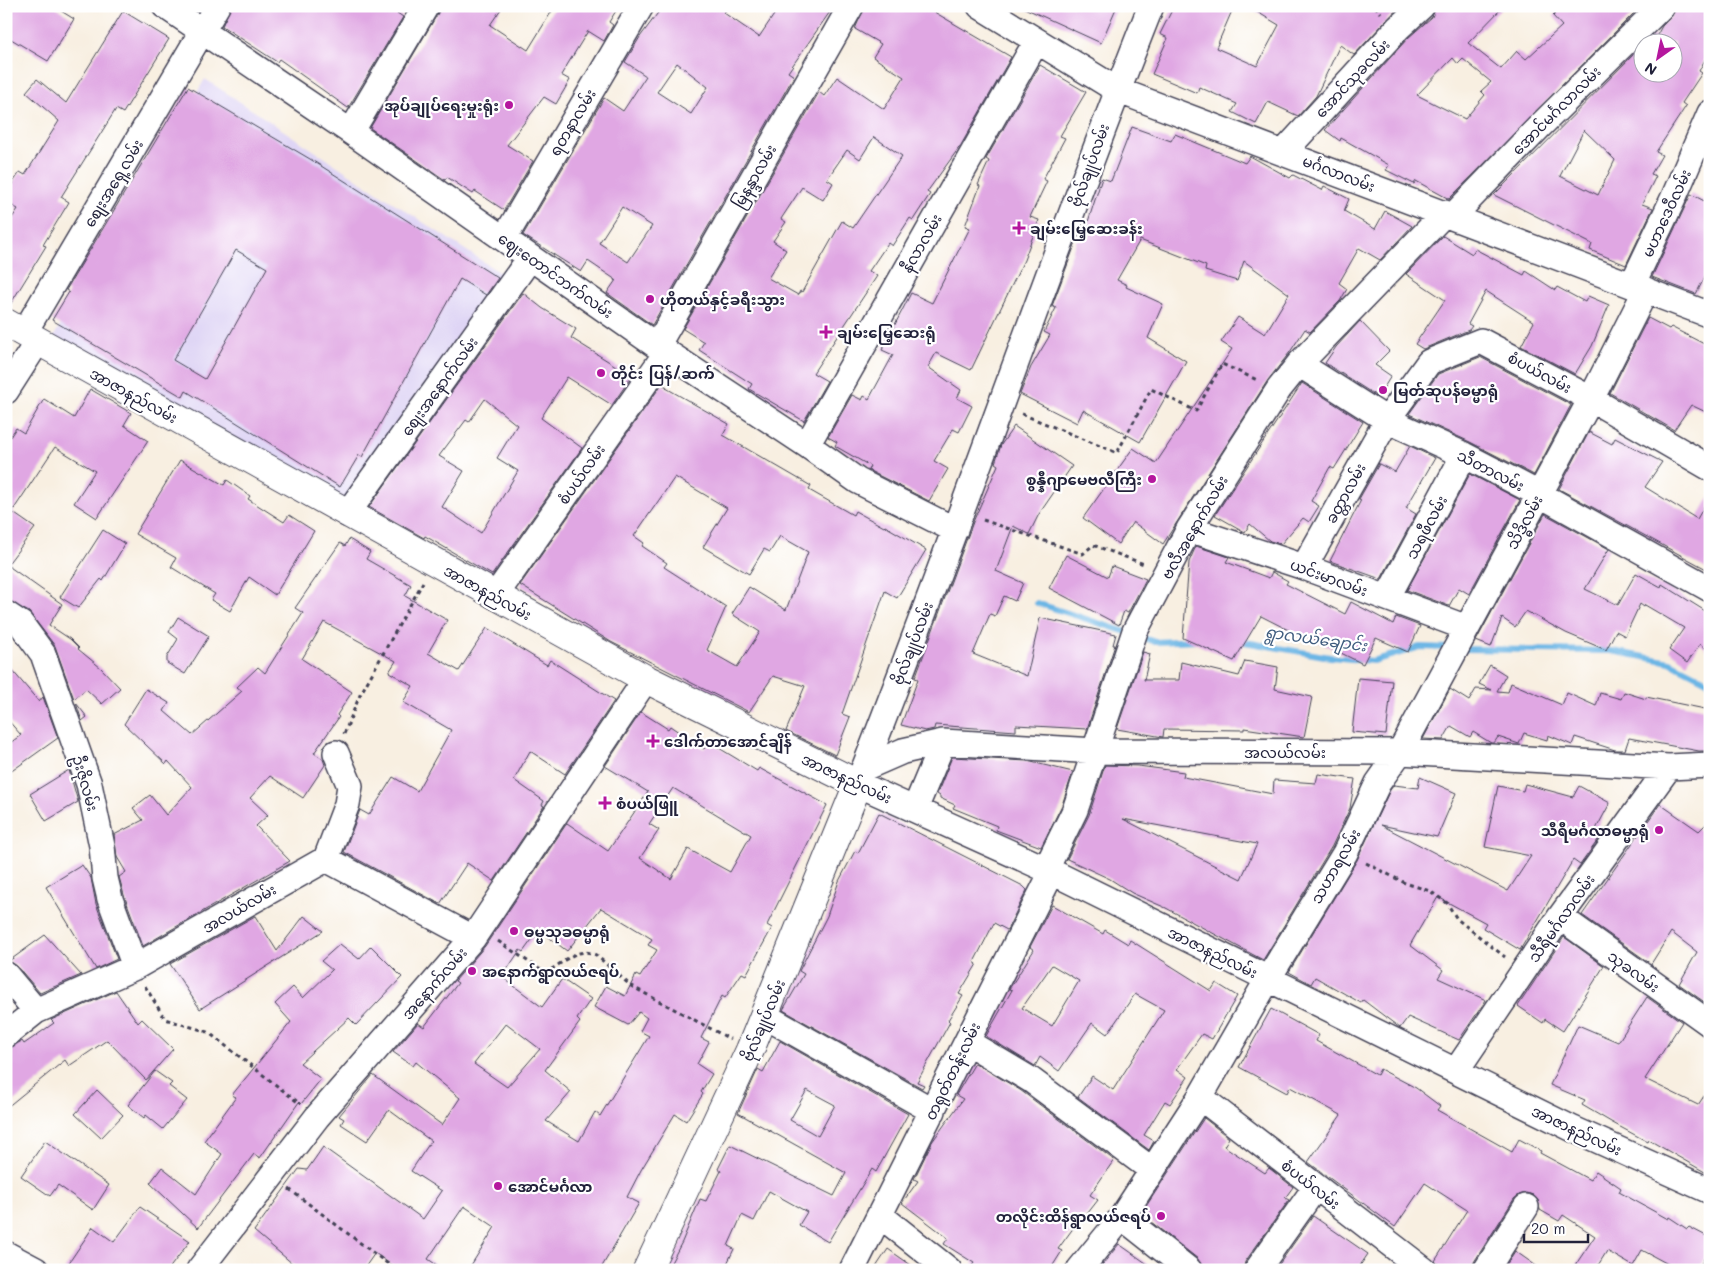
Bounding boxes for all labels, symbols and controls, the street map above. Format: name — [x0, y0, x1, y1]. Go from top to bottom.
north arrow — [1634, 32, 1684, 82]
street label: အောင်သုခလမ်း — [1310, 34, 1396, 124]
text: N — [1641, 58, 1660, 80]
street label: အောင်မင်္ဂလာလမ်း — [1507, 61, 1605, 159]
street label: ရတနာလမ်း — [544, 85, 602, 161]
place label: အုပ်ချုပ်ရေးမှုးရုံး — [385, 95, 499, 118]
marker: အုပ်ချုပ်ရေးမှုးရုံး — [503, 99, 515, 111]
street label: ဗိုလ်ချုပ်လမ်း — [1065, 121, 1116, 210]
street label: စျေးအရှေ့လမ်း — [79, 135, 150, 232]
street label: မြနန္ဒာလမ်း — [728, 140, 783, 213]
street label: မင်္ဂလာလမ်း — [1300, 150, 1378, 196]
street label: မဟာဒေဝီလမ်း — [1637, 166, 1695, 260]
street label: နီလာလမ်း — [896, 210, 948, 277]
place label: ချမ်းမြေ့ဆေးခန်း — [1030, 218, 1143, 241]
marker: ချမ်းမြေ့ဆေးခန်း — [1012, 221, 1026, 235]
street label: ဈေးတောင်ဘက်လမ်း — [493, 228, 618, 325]
place label: ဟိုတယ်နှင့်ခရီးသွား — [660, 289, 785, 312]
marker: ဟိုတယ်နှင့်ခရီးသွား — [644, 293, 656, 305]
place label: ချမ်းမြေ့ဆေးရုံ — [837, 322, 936, 345]
marker: ချမ်းမြေ့ဆေးရုံ — [819, 325, 833, 339]
street label: စျေးအနောက်လမ်း — [396, 332, 484, 441]
street label: စံပယ်လမ်း — [1505, 347, 1575, 397]
street label: အာဇာနည်လမ်း — [85, 363, 181, 430]
place label: တိုင်း ပြန်/ဆက် — [611, 363, 715, 386]
marker: တိုင်း ပြန်/ဆက် — [595, 367, 607, 379]
place label: မြတ်ဆုပန်ဓမ္မာရုံ — [1393, 380, 1498, 403]
marker: မြတ်ဆုပန်ဓမ္မာရုံ — [1377, 384, 1389, 396]
street label: စံပယ်လမ်း — [553, 440, 609, 508]
street label: သီတာလမ်း — [1454, 445, 1528, 495]
street label: ခတ္တာလမ်း — [1320, 459, 1372, 528]
place label: စွန္နီဂျာမေဗလီကြီး — [1026, 469, 1142, 493]
street label: ဗလီအနောက်လမ်း — [1156, 471, 1234, 584]
marker: စွန္နီဂျာမေဗလီကြီး — [1146, 473, 1158, 485]
street label: သိဒ္ဓိလမ်း — [1501, 491, 1550, 554]
street label: သရဖီလမ်း — [1401, 492, 1454, 564]
street label: ယင်းမာလမ်း — [1288, 554, 1370, 600]
street label: အာဇာနည်လမ်း — [439, 560, 535, 627]
street label: ဗိုလ်ချုပ်လမ်း — [887, 599, 940, 688]
water label: ရွာလယ်ချောင်း — [1263, 620, 1370, 660]
place label: ဒေါက်တာအောင်ချိန် — [664, 731, 792, 754]
marker: ဒေါက်တာအောင်ချိန် — [646, 734, 660, 748]
street label: အလယ်လမ်း — [1244, 742, 1326, 762]
street label: အာဇာနည်လမ်း — [797, 748, 895, 810]
street label: ဦးဇိုလမ်း — [66, 753, 104, 814]
place label: စံပယ်ဖြူ — [616, 793, 679, 816]
marker: စံပယ်ဖြူ — [598, 796, 612, 810]
place label: သီရီမင်္ဂလာဓမ္မာရုံ — [1541, 820, 1649, 843]
marker: သီရီမင်္ဂလာဓမ္မာရုံ — [1653, 824, 1665, 836]
street label: သဟာရလမ်း — [1306, 825, 1367, 909]
street label: သီရီမင်္ဂလာလမ်း — [1523, 870, 1601, 968]
street label: အလယ်လမ်း — [198, 879, 280, 937]
place label: ဓမ္မသုခဓမ္မာရုံ — [524, 921, 610, 944]
street label: အာဇာနည်လမ်း — [1164, 922, 1261, 985]
marker: ဓမ္မသုခဓမ္မာရုံ — [508, 925, 520, 937]
street label: အနောက်လမ်း — [397, 943, 473, 1025]
street label: သုခလမ်း — [1602, 945, 1664, 999]
place label: အနောက်ရွာလယ်ဇရပ် — [482, 961, 619, 984]
marker: အနောက်ရွာလယ်ဇရပ် — [466, 965, 478, 977]
street label: ဗိုလ်ချုပ်လမ်း — [737, 976, 792, 1065]
street label: တရုတ်တန်းလမ်း — [920, 1019, 987, 1125]
street label: အာဇာနည်လမ်း — [1527, 1100, 1625, 1162]
street label: စံပယ်လမ်း — [1278, 1155, 1344, 1213]
place label: အောင်မင်္ဂလာ — [508, 1176, 592, 1196]
marker: အောင်မင်္ဂလာ — [492, 1180, 504, 1192]
place label: တလိုင်းထိန်ရွာလယ်ဇရပ် — [996, 1206, 1151, 1229]
marker: တလိုင်းထိန်ရွာလယ်ဇရပ် — [1155, 1210, 1167, 1222]
scale bar — [1524, 1211, 1587, 1243]
text: 20 m — [1531, 1218, 1565, 1238]

